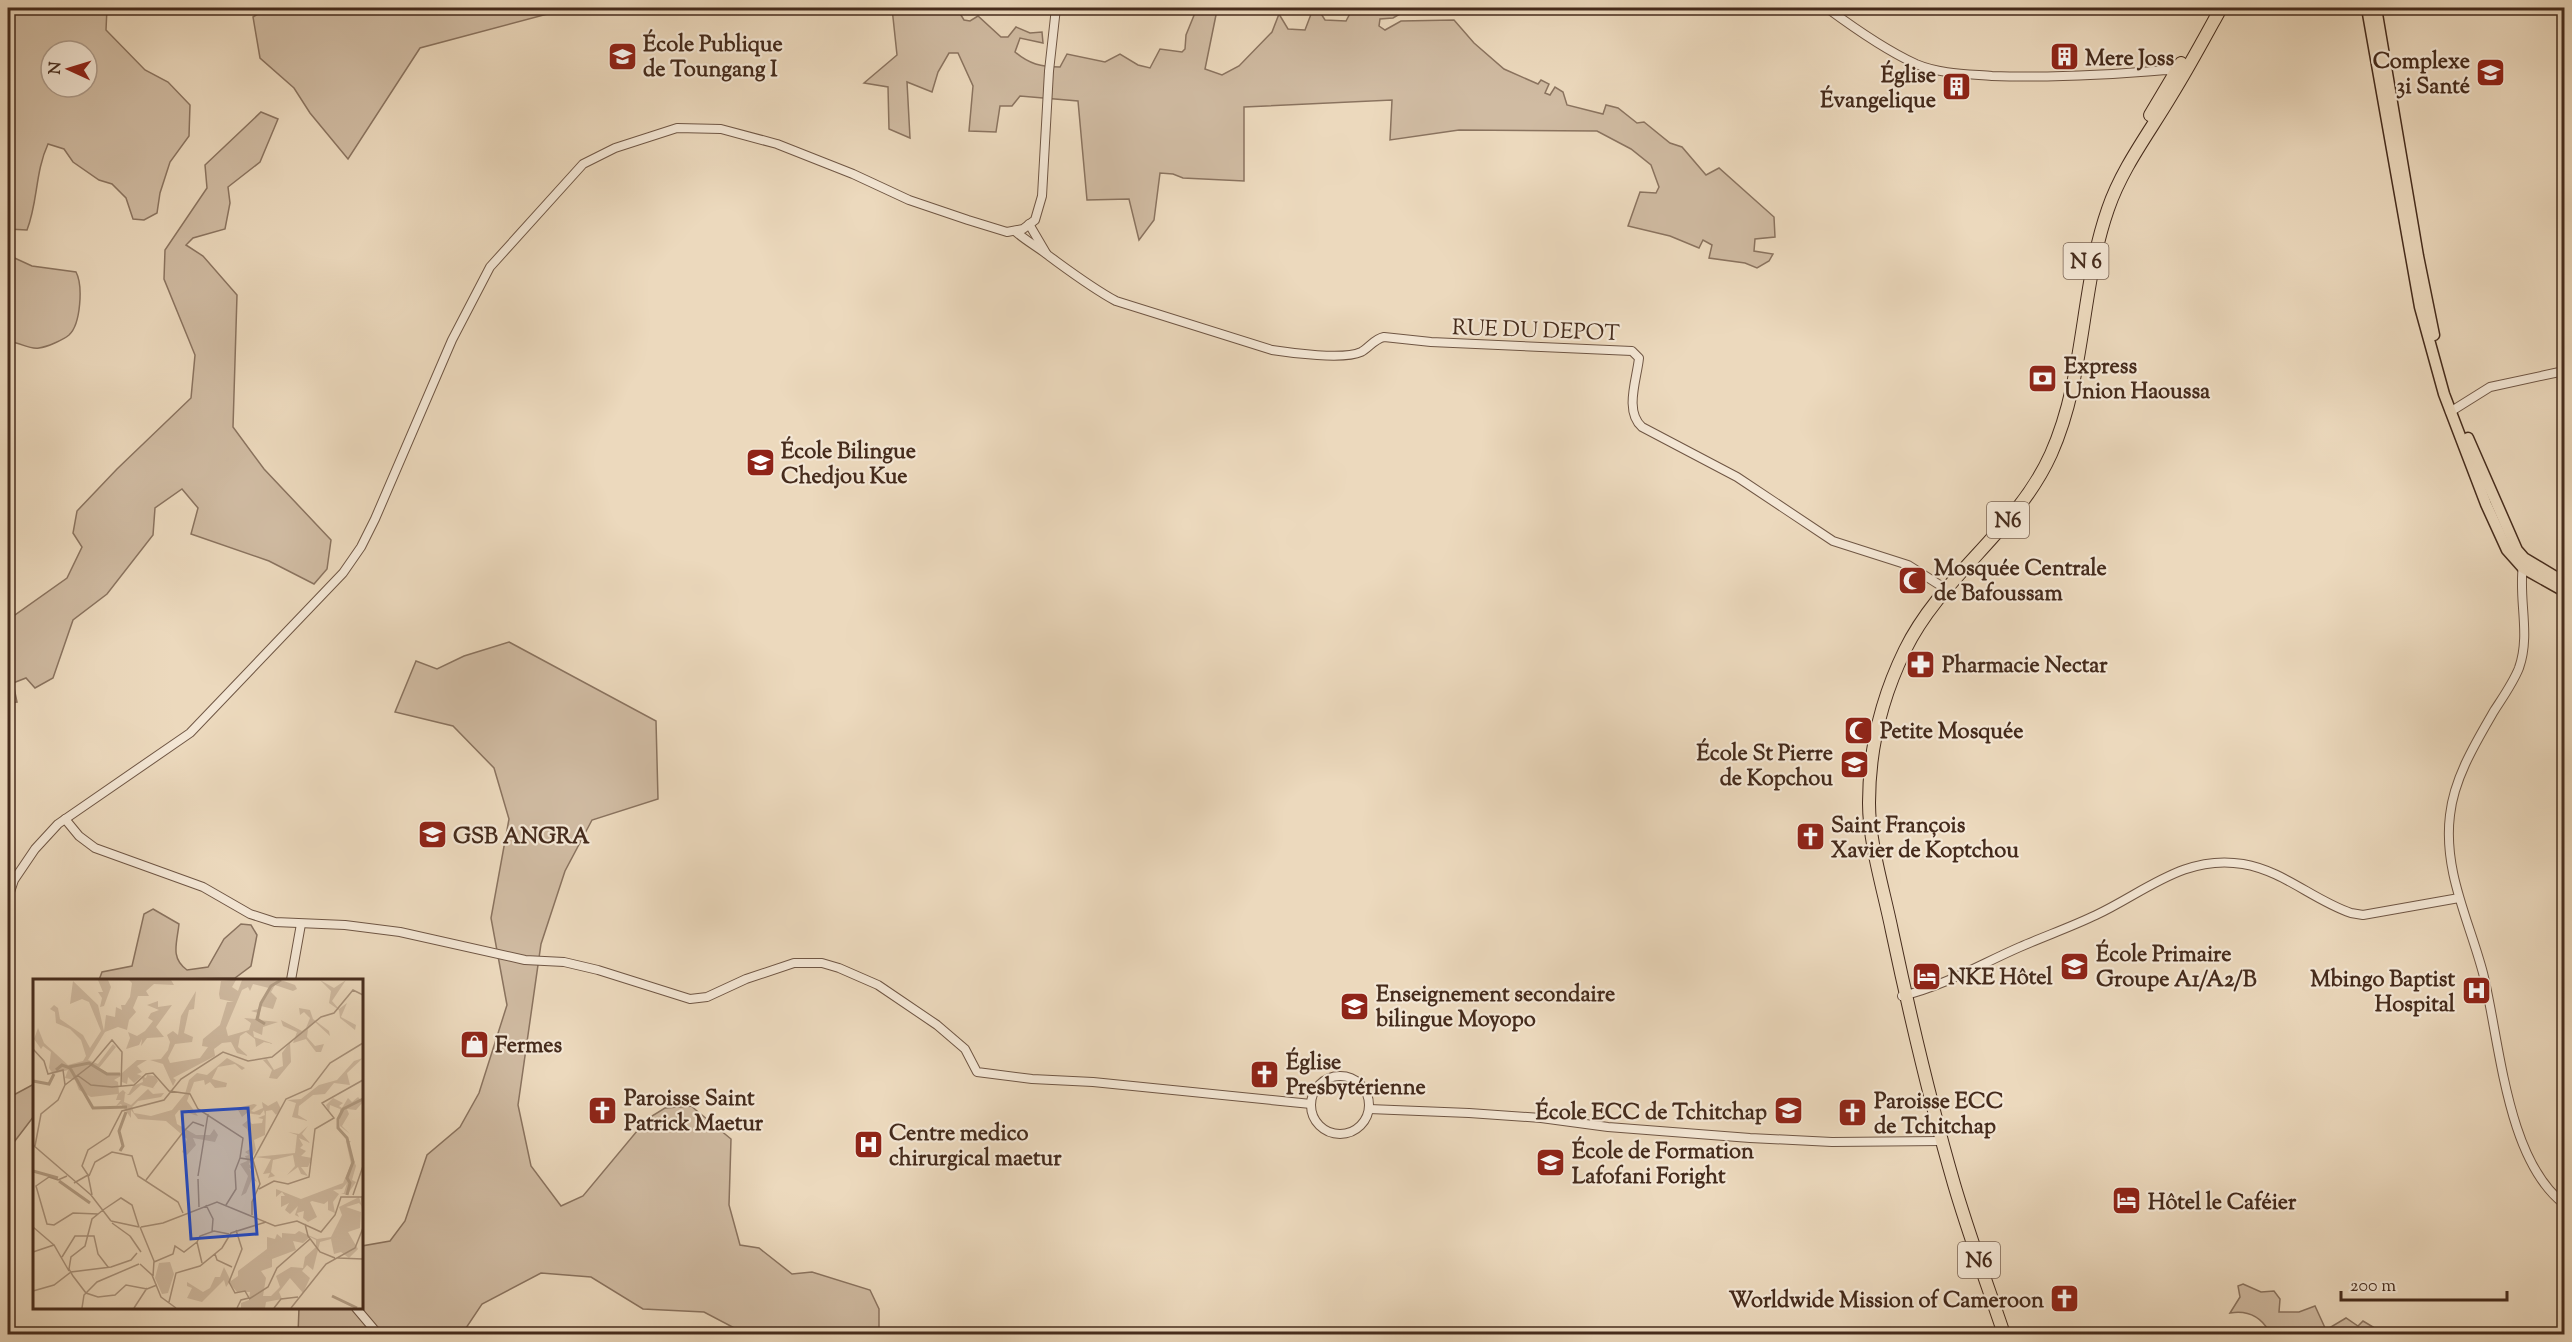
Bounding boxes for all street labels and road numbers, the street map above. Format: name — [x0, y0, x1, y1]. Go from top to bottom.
road number: N 6 — [2064, 243, 2108, 279]
street label: RUE DU DEPOT — [1451, 313, 1621, 351]
road number: N6 — [1987, 502, 2029, 538]
road number: N6 — [1958, 1242, 2000, 1278]

